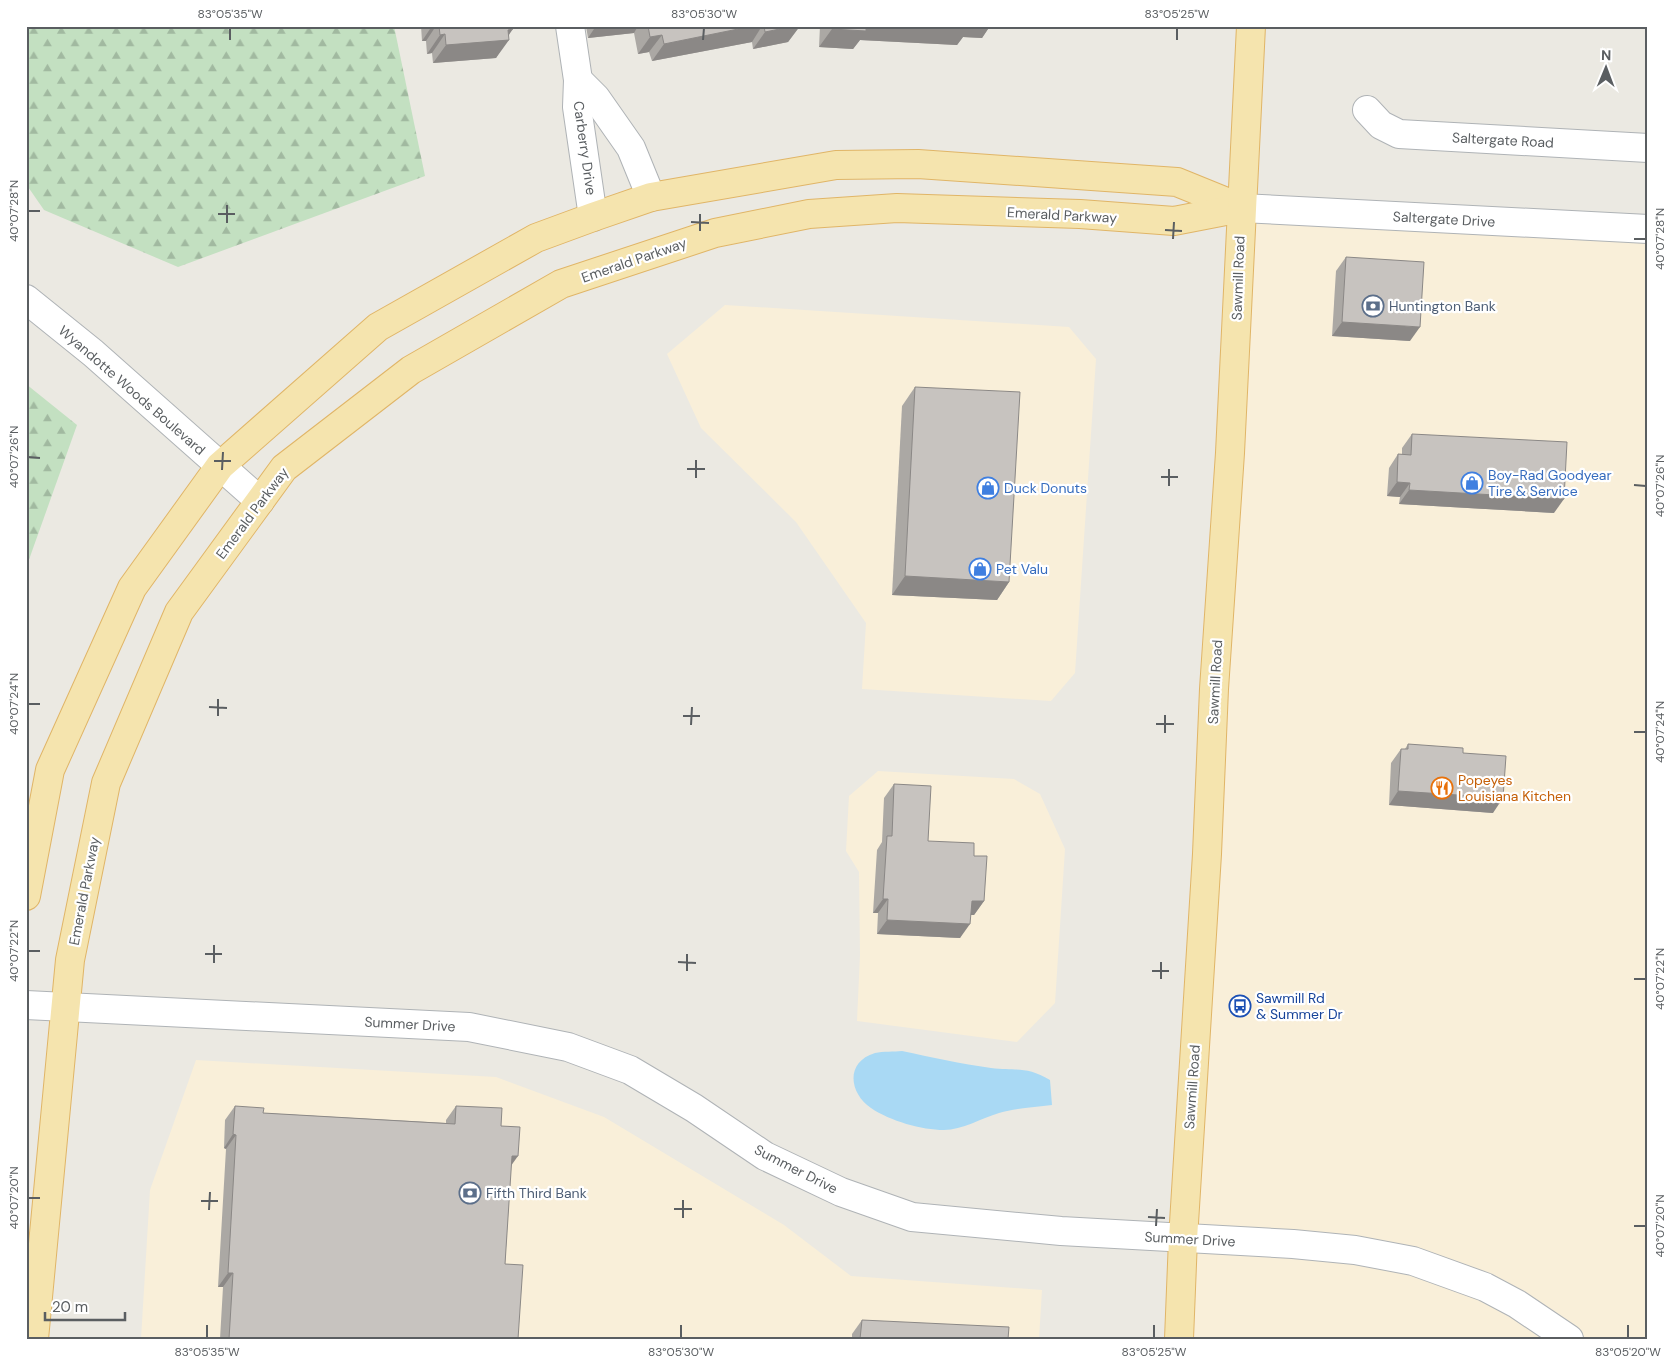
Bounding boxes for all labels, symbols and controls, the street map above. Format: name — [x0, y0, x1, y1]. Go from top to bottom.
text: 83°05'35"W — [197, 6, 263, 22]
text: 83°05'30"W — [671, 6, 737, 22]
text: 83°05'25"W — [1145, 6, 1210, 22]
north arrow — [1582, 42, 1632, 92]
text: N — [1601, 46, 1611, 64]
street label: Carberry Drive — [570, 100, 600, 196]
street label: Saltergate Road — [1452, 128, 1554, 152]
text: 40°07'28"N — [6, 180, 22, 242]
street label: Emerald Parkway — [1007, 203, 1118, 227]
street label: Saltergate Drive — [1392, 207, 1496, 231]
text: 40°07'28"N — [1652, 208, 1668, 270]
street label: Emerald Parkway — [579, 234, 689, 286]
street label: Sawmill Road — [1228, 235, 1248, 321]
bank icon: Huntington Bank — [1361, 294, 1385, 318]
place label: Huntington Bank — [1389, 297, 1496, 315]
street label: Wyandotte Woods Boulevard — [55, 321, 209, 459]
text: 40°07'26"N — [6, 426, 22, 488]
text: 40°07'26"N — [1652, 455, 1668, 517]
street label: Emerald Parkway — [212, 463, 292, 562]
place label: Boy-Rad Goodyear Tire & Service — [1488, 466, 1612, 500]
shop icon: Boy-Rad Goodyear Tire & Service — [1460, 471, 1484, 495]
shop icon: Duck Donuts — [976, 476, 1000, 500]
place label: Duck Donuts — [1004, 479, 1087, 497]
shop icon: Pet Valu — [968, 557, 992, 581]
place label: Pet Valu — [996, 560, 1048, 578]
street label: Sawmill Road — [1204, 639, 1226, 725]
text: 40°07'24"N — [6, 673, 22, 735]
text: 40°07'24"N — [1652, 701, 1668, 763]
place label: Popeyes Louisiana Kitchen — [1458, 771, 1571, 805]
restaurant icon: Popeyes Louisiana Kitchen — [1430, 776, 1454, 800]
street label: Emerald Parkway — [65, 835, 103, 947]
text: 40°07'22"N — [6, 920, 22, 982]
text: 40°07'22"N — [1652, 948, 1668, 1010]
place label: Sawmill Rd & Summer Dr — [1256, 989, 1343, 1023]
bus stop icon: Sawmill Rd & Summer Dr — [1228, 994, 1252, 1018]
street label: Summer Drive — [364, 1013, 456, 1035]
street label: Sawmill Road — [1180, 1044, 1204, 1130]
street label: Summer Drive — [751, 1140, 841, 1198]
text: 40°07'20"N — [6, 1166, 22, 1230]
bank icon: Fifth Third Bank — [458, 1181, 482, 1205]
place label: Fifth Third Bank — [486, 1184, 587, 1202]
text: 40°07'20"N — [1652, 1194, 1668, 1258]
street label: Summer Drive — [1144, 1228, 1236, 1250]
scale bar — [45, 1290, 125, 1322]
text: 20 m — [52, 1297, 88, 1317]
text: 83°05'35"W — [174, 1344, 240, 1360]
text: 83°05'30"W — [648, 1344, 714, 1360]
text: 83°05'25"W — [1122, 1344, 1187, 1360]
text: 83°05'20"W — [1595, 1344, 1661, 1360]

